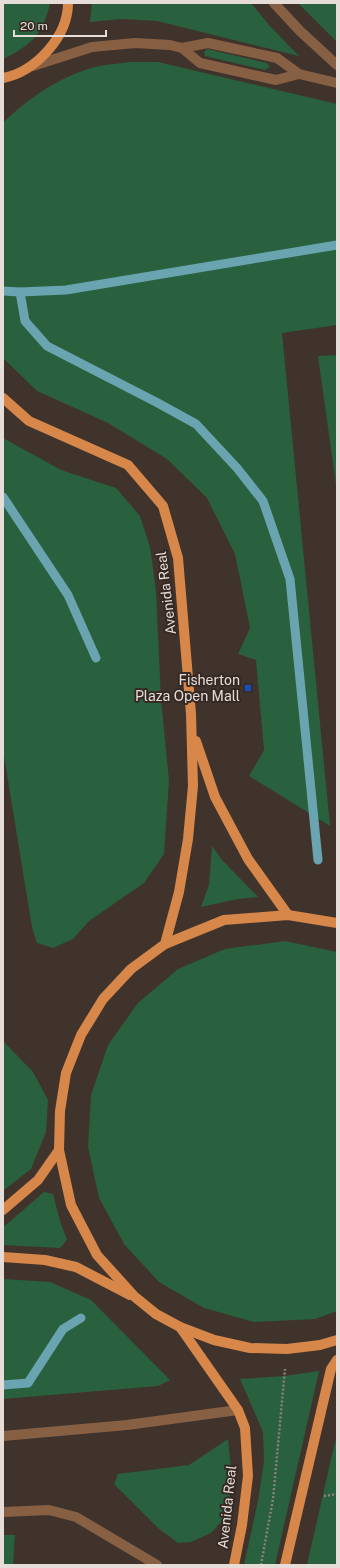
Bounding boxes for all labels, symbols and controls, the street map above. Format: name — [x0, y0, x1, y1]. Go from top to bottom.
scale bar — [14, 12, 106, 38]
text: 20 m — [20, 19, 48, 33]
street label: Avenida Real — [153, 550, 179, 636]
place label: Fisherton Plaza Open Mall — [135, 672, 240, 704]
marker: Fisherton Plaza Open Mall — [243, 683, 253, 693]
street label: Avenida Real — [215, 1464, 239, 1550]

